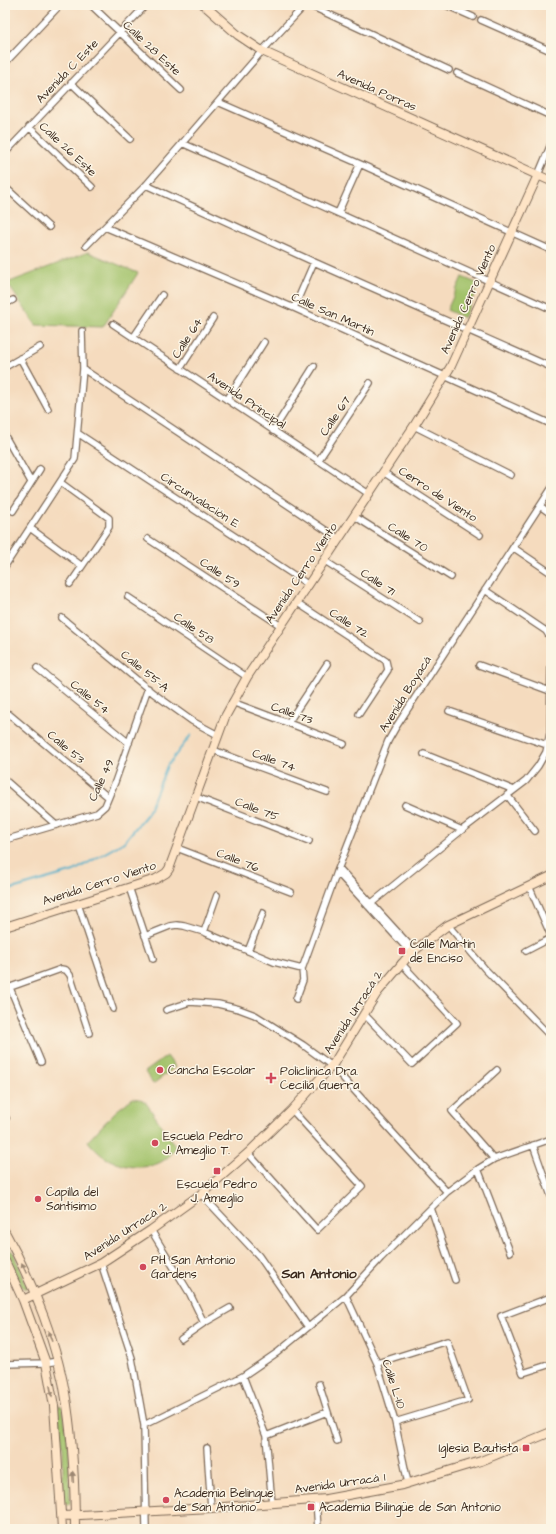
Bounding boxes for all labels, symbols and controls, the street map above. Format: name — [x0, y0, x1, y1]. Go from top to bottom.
street label: Calle 28 Este — [119, 17, 185, 80]
street label: Avenida C Este — [32, 35, 103, 107]
street label: Avenida Porras — [334, 65, 419, 116]
street label: Calle 26 Este — [35, 118, 101, 181]
street label: Avenida Cerro Viento — [437, 241, 500, 357]
street label: Calle San Martín — [288, 288, 377, 340]
street label: Calle 64 — [168, 315, 207, 362]
street label: Avenida Principal — [204, 368, 289, 433]
street label: Calle 67 — [316, 393, 355, 440]
street label: Cerro de Viento — [395, 463, 481, 526]
street label: Circunvalación E — [157, 469, 243, 532]
street label: Calle 70 — [384, 518, 432, 557]
street label: Avenida Cerro Viento — [261, 519, 342, 627]
street label: Calle 59 — [196, 554, 243, 593]
street label: Calle 71 — [357, 565, 399, 600]
street label: Calle 72 — [326, 604, 372, 643]
street label: Calle 58 — [170, 609, 218, 648]
street label: Calle 55-A — [117, 647, 173, 696]
street label: Avenida Boyacá — [375, 653, 437, 736]
street label: Calle 54 — [66, 676, 113, 719]
street label: Calle 73 — [269, 698, 315, 729]
street label: Calle 53 — [43, 727, 88, 768]
street label: Calle 74 — [250, 745, 298, 776]
street label: Calle 49 — [84, 756, 119, 804]
street label: Calle 75 — [233, 793, 282, 826]
street label: Calle 76 — [214, 845, 262, 877]
street label: Avenida Cerro Viento — [40, 857, 158, 910]
place label: Calle Martín de Enciso — [410, 936, 475, 967]
marker: Calle Martín de Enciso — [397, 946, 407, 956]
street label: Avenida Urracá 2 — [320, 967, 387, 1057]
place label: Cancha Escolar — [168, 1062, 256, 1079]
place label: Policlínica Dra. Cecilia Guerra — [280, 1063, 359, 1094]
marker: Cancha Escolar — [155, 1065, 165, 1075]
marker: Policlínica Dra. Cecilia Guerra — [265, 1072, 277, 1084]
place label: Escuela Pedro J. Ameglio T. — [163, 1128, 243, 1160]
marker: Escuela Pedro J. Ameglio T. — [150, 1138, 160, 1148]
marker: Escuela Pedro J. Ameglio — [212, 1166, 222, 1176]
place label: Escuela Pedro J. Ameglio — [177, 1176, 257, 1208]
place label: Capilla del Santísimo — [46, 1184, 98, 1215]
marker: Capilla del Santísimo — [33, 1194, 43, 1204]
street label: Avenida Urracá 2 — [80, 1198, 171, 1265]
place label: PH San Antonio Gardens — [151, 1252, 235, 1283]
marker: PH San Antonio Gardens — [138, 1262, 148, 1272]
one-way arrow — [21, 1263, 27, 1274]
district label: San Antonio — [280, 1264, 357, 1284]
one-way arrow — [46, 1329, 52, 1341]
street label: Calle L-10 — [378, 1357, 410, 1411]
one-way arrow — [49, 1385, 55, 1397]
place label: Iglesia Bautista — [438, 1440, 518, 1458]
marker: Iglesia Bautista — [521, 1443, 531, 1453]
street label: Avenida Urracá 1 — [294, 1469, 387, 1498]
one-way arrow — [70, 1471, 77, 1483]
place label: Academia Belingue de San Antonio — [174, 1485, 274, 1516]
marker: Academia Belingue de San Antonio — [161, 1495, 171, 1505]
place label: Academia Bilingüe de San Antonio — [319, 1499, 501, 1517]
marker: Academia Bilingüe de San Antonio — [306, 1502, 316, 1512]

